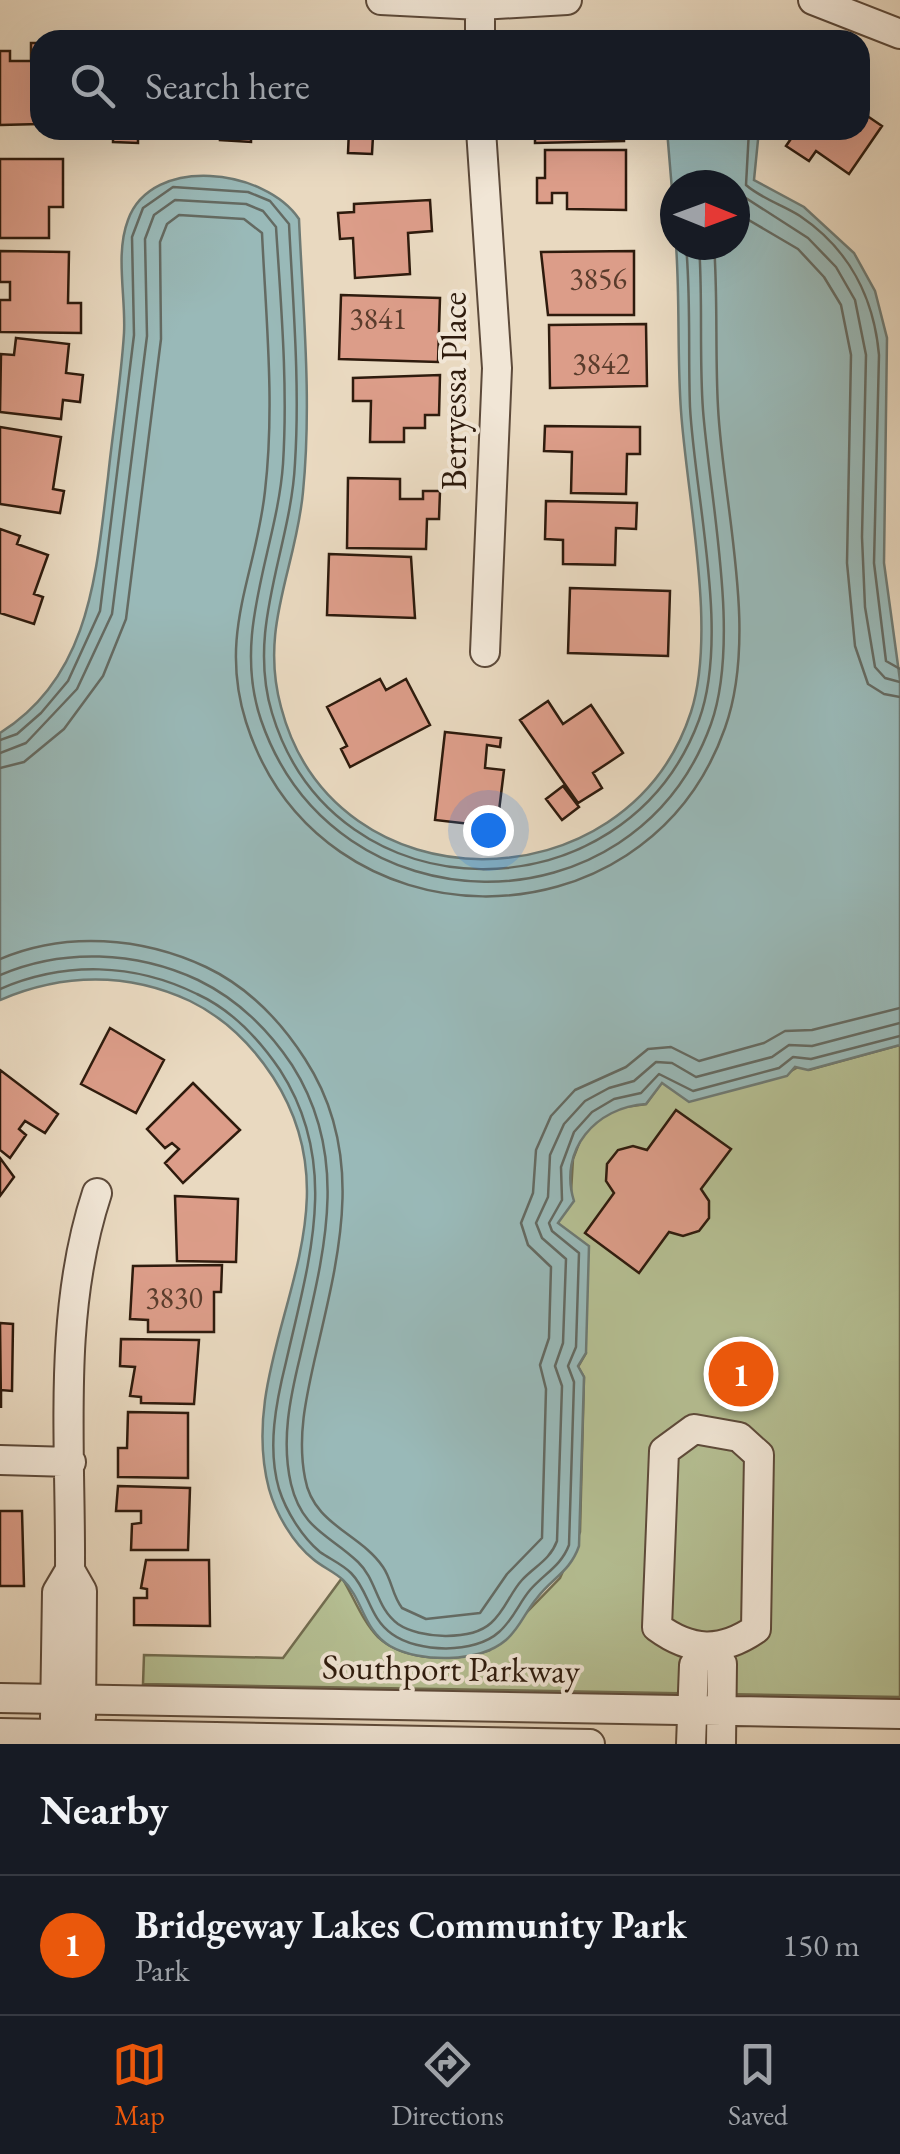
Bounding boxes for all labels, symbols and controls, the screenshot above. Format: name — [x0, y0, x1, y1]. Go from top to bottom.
search box — [30, 30, 870, 140]
icon: search — [65, 58, 120, 113]
text: Search here — [145, 61, 310, 110]
north arrow — [660, 170, 750, 260]
house number: 3856 — [569, 259, 627, 298]
street label: Berryessa Place — [431, 292, 476, 490]
house number: 3841 — [349, 299, 407, 338]
house number: 3842 — [572, 344, 630, 383]
your location — [463, 805, 514, 856]
house number: 3830 — [145, 1278, 203, 1317]
pin: 1 — [708, 1336, 774, 1412]
street label: Southport Parkway — [321, 1643, 581, 1693]
text: Nearby — [40, 1782, 169, 1837]
text: Bridgeway Lakes Community Park — [135, 1900, 687, 1949]
text: 1 — [64, 1924, 81, 1966]
text: 150 m — [783, 1924, 860, 1966]
text: Park — [135, 1949, 190, 1991]
tab: Map — [112, 2037, 167, 2133]
tab: Directions — [391, 2037, 504, 2133]
tab: Saved — [728, 2037, 788, 2133]

